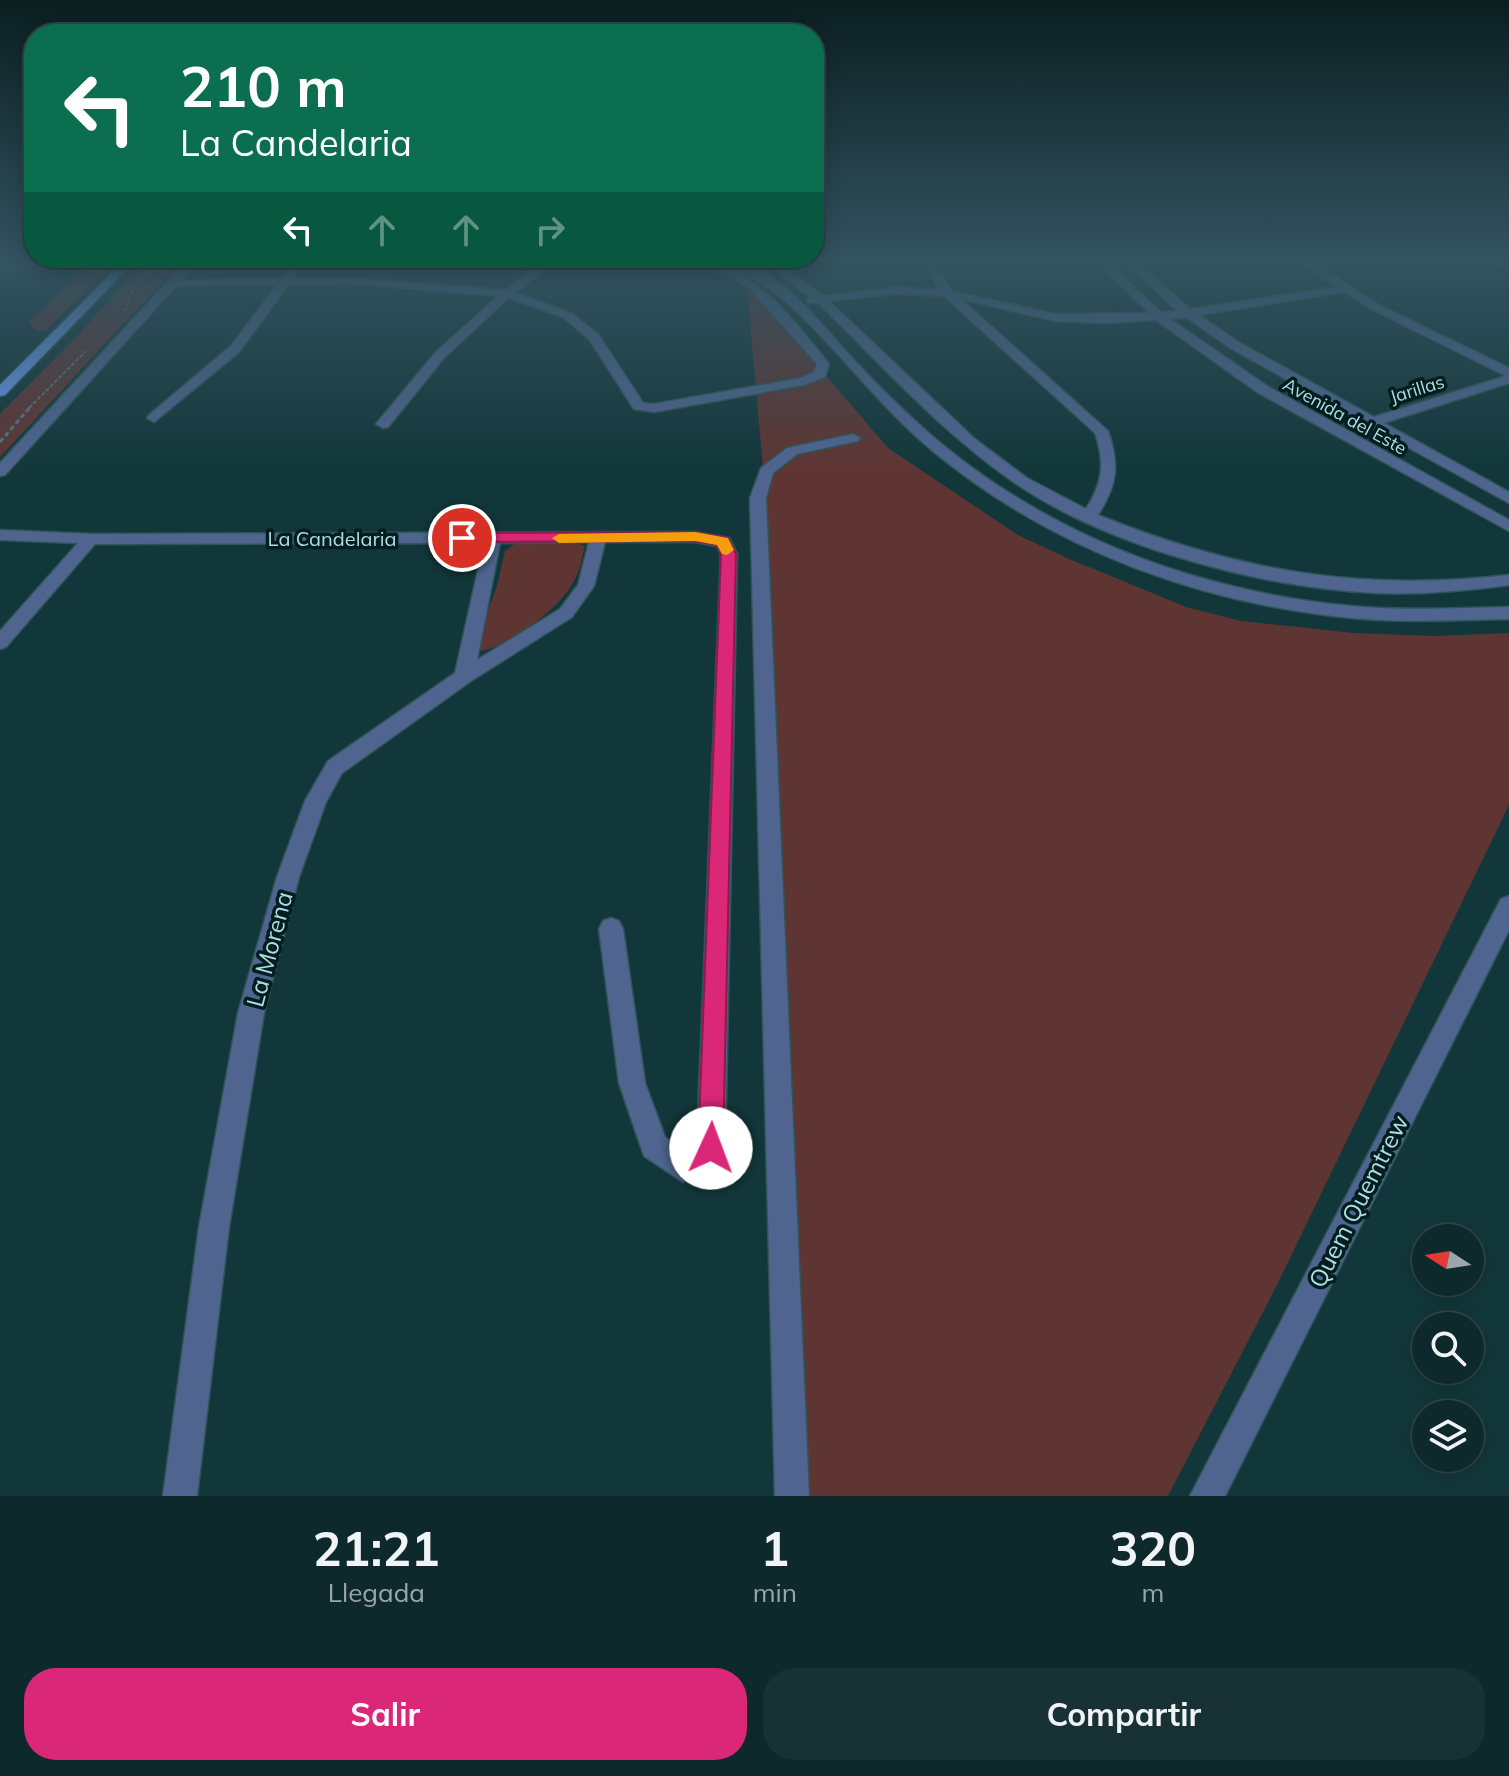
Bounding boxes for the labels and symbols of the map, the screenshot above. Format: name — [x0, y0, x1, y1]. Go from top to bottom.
street label: Jarillas — [1387, 370, 1447, 408]
street label: Avenida del Este — [1279, 372, 1411, 460]
pin — [428, 504, 496, 572]
street label: La Candelaria — [268, 526, 396, 551]
street label: La Morena — [239, 888, 299, 1010]
position arrow — [669, 1106, 753, 1190]
street label: Quem Quemtrew — [1302, 1109, 1415, 1292]
north arrow — [1412, 1224, 1484, 1296]

